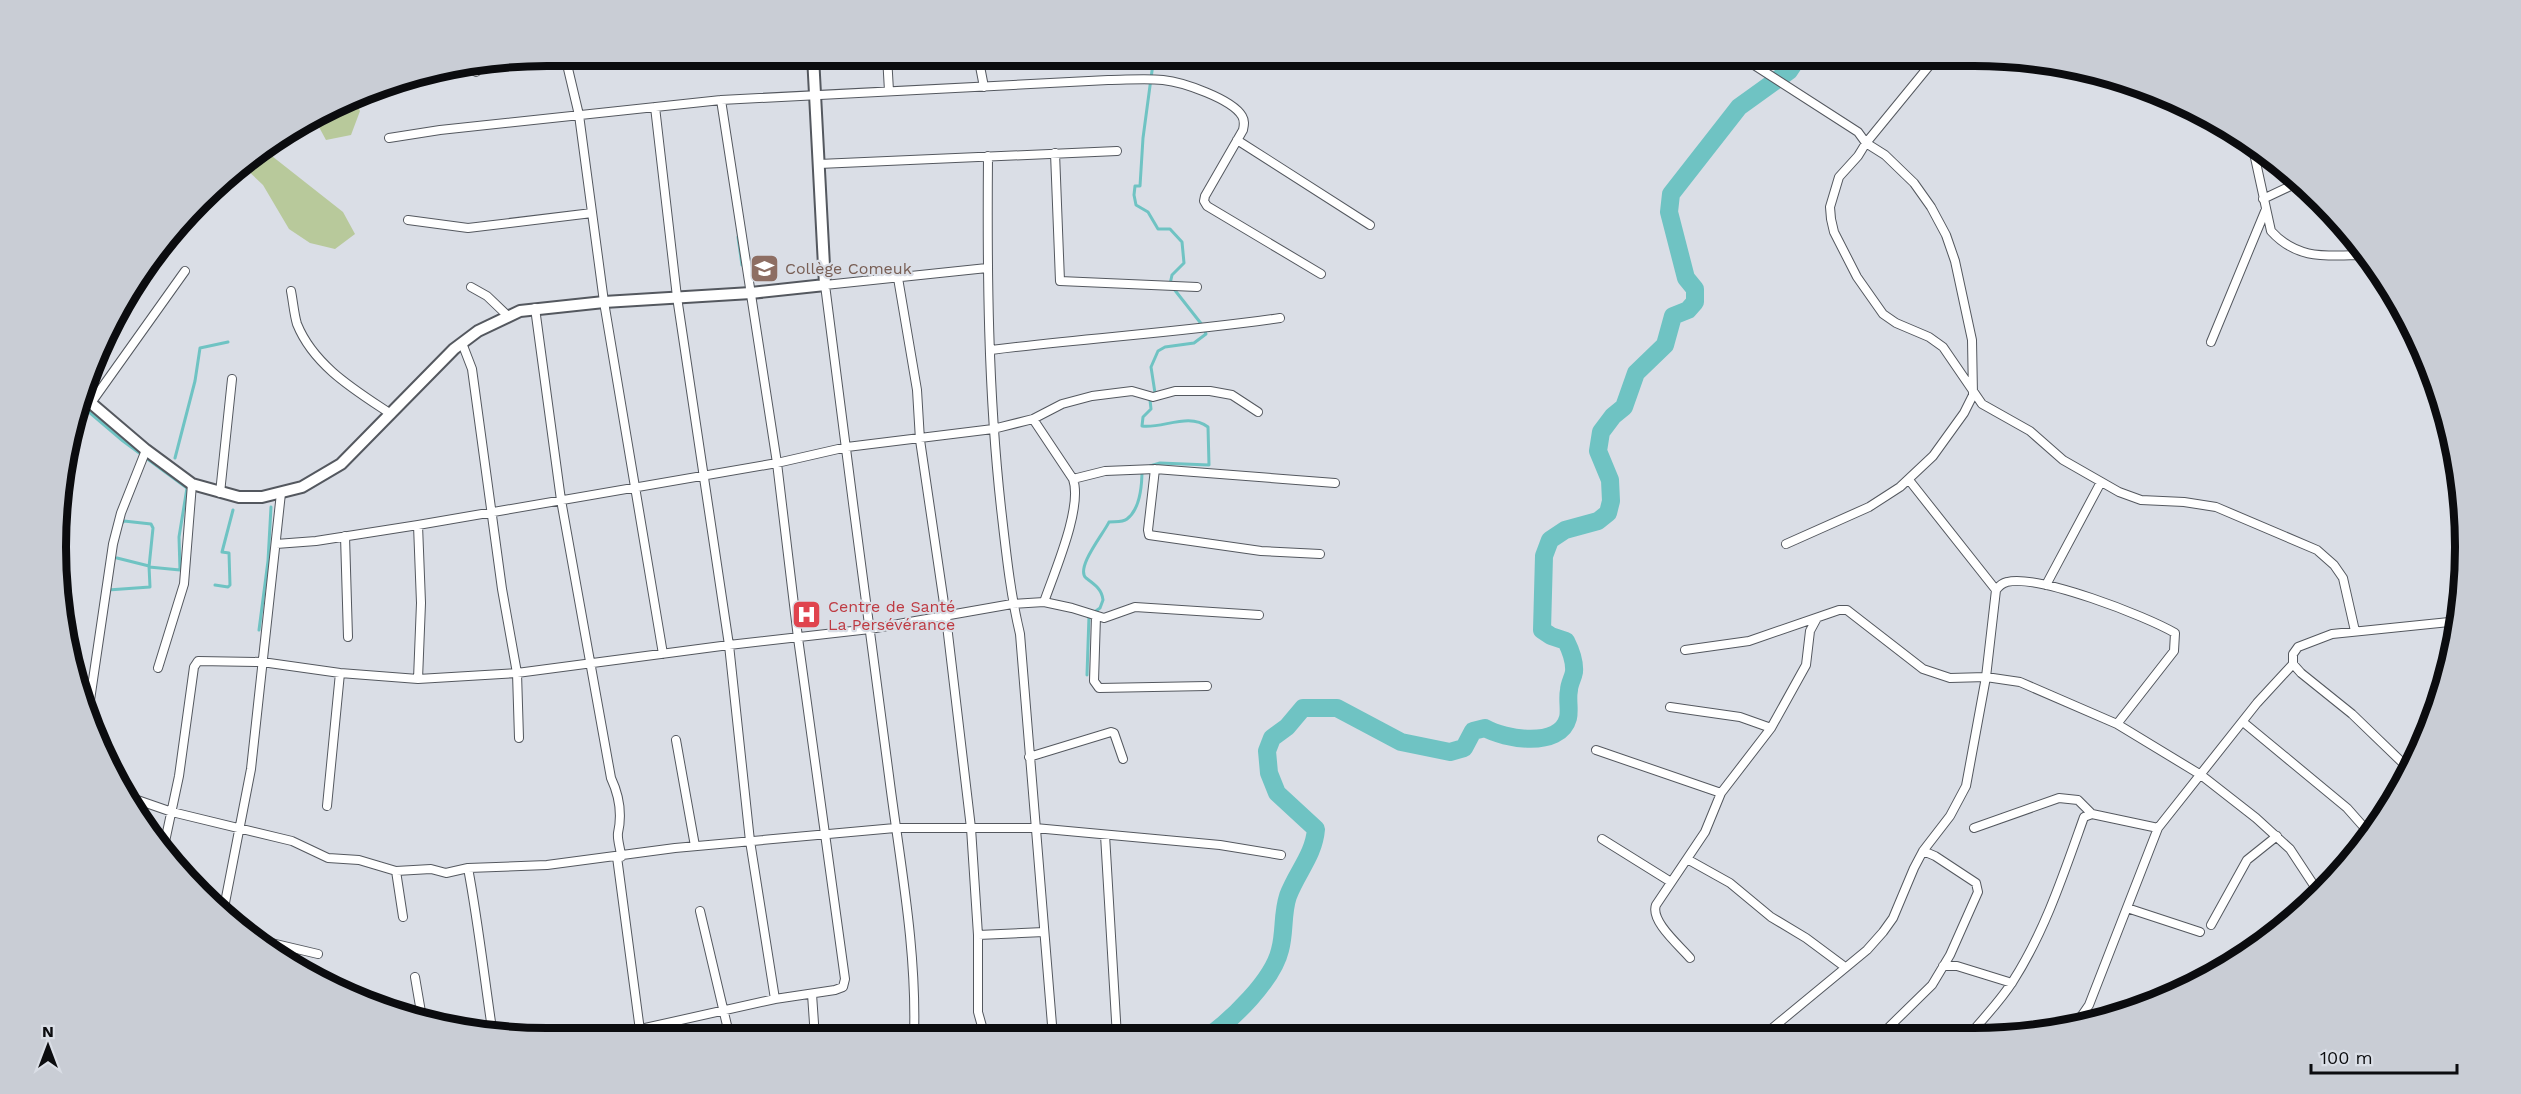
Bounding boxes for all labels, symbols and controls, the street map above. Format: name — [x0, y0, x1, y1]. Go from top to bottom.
school or university icon: Collège Comeuk — [748, 252, 780, 284]
place label: Collège Comeuk — [785, 259, 912, 278]
place label: Centre de Santé La Persévérance — [828, 597, 955, 634]
hospital icon: Centre de Santé La Persévérance — [791, 599, 823, 631]
north arrow — [18, 1016, 78, 1076]
text: N — [42, 1022, 54, 1041]
scale bar — [2311, 1037, 2456, 1075]
text: 100 m — [2320, 1047, 2373, 1068]

